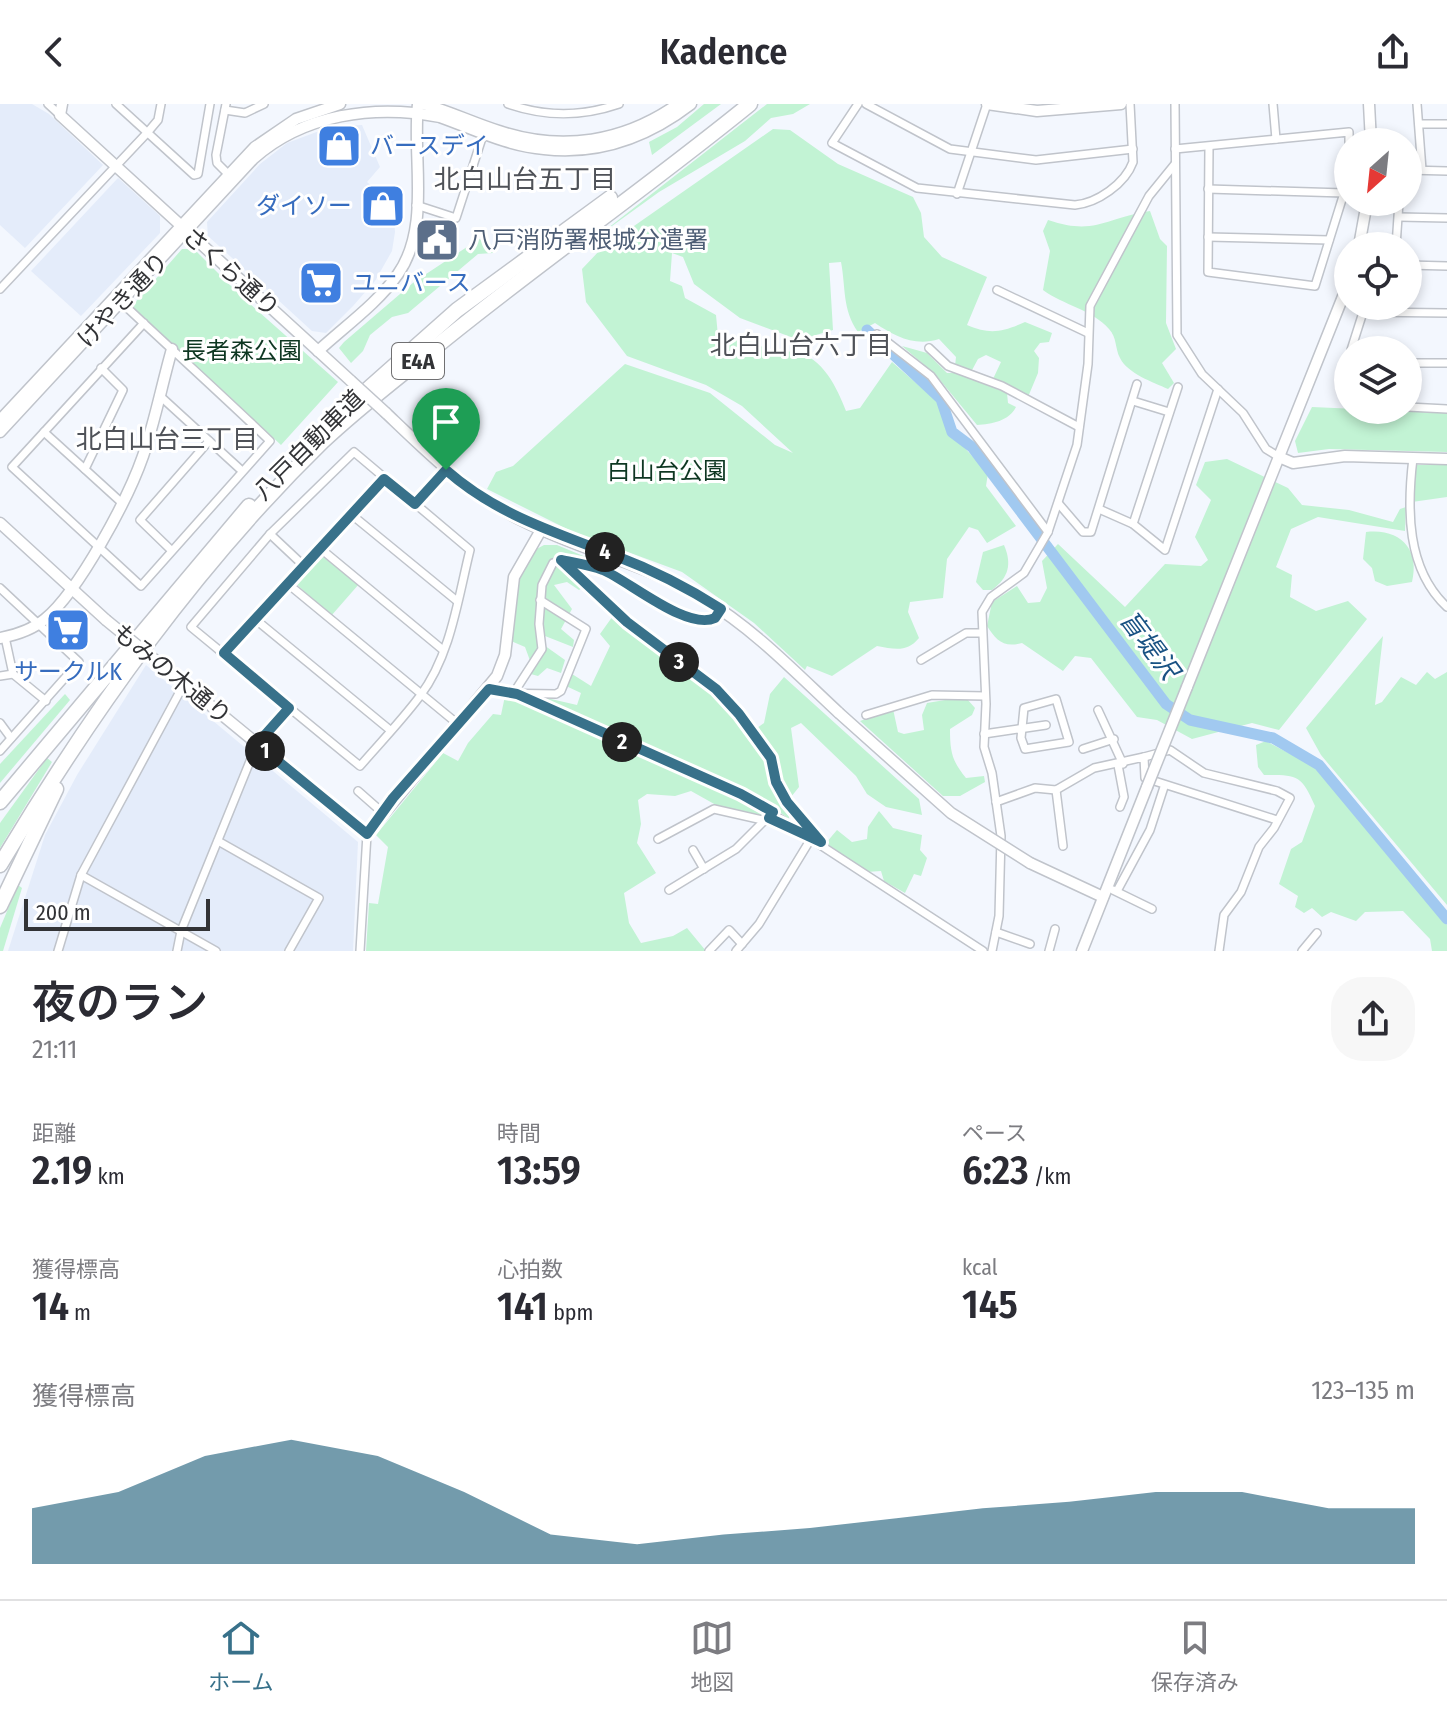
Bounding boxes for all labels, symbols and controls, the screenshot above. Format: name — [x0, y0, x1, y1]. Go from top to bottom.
icon: back — [32, 30, 76, 74]
text: Kadence — [660, 30, 787, 74]
icon: share — [1371, 30, 1415, 74]
shop icon: バースデイ — [315, 122, 363, 170]
north arrow — [1334, 128, 1422, 216]
map controls — [1334, 128, 1422, 424]
place label: バースデイ — [370, 132, 489, 160]
district label: 北白山台五丁目 — [434, 164, 616, 195]
shop icon: ダイソー — [359, 182, 407, 230]
place label: ダイソー — [256, 192, 352, 220]
public building icon: 八戸消防署根城分遣署 — [413, 216, 461, 264]
street label: さくら通り — [177, 221, 285, 323]
place label: 八戸消防署根城分遣署 — [468, 226, 708, 254]
button: locate — [1334, 232, 1422, 320]
street label: けやき通り — [72, 247, 174, 353]
supermarket icon: ユニバース — [297, 259, 345, 307]
place label: ユニバース — [352, 269, 471, 297]
district label: 北白山台六丁目 — [710, 330, 892, 361]
button: layers — [1334, 336, 1422, 424]
park label: 長者森公園 — [182, 337, 302, 365]
road number: E4A — [392, 343, 444, 379]
street label: 八戸自動車道 — [248, 384, 370, 506]
pin — [412, 388, 480, 470]
icon: arrive — [424, 400, 468, 444]
district label: 北白山台三丁目 — [76, 424, 258, 455]
park label: 白山台公園 — [607, 457, 727, 485]
pin: 4 — [585, 532, 625, 572]
text: 4 — [599, 538, 611, 565]
water label: 盲堤沢 — [1113, 605, 1187, 688]
supermarket icon: サークルK — [44, 606, 92, 654]
street label: もみの木通り — [107, 618, 237, 730]
pin: 3 — [659, 642, 699, 682]
text: 3 — [674, 648, 684, 675]
place label: サークルK — [14, 658, 122, 686]
pin: 2 — [602, 722, 642, 762]
text: 2 — [617, 728, 627, 755]
pin: 1 — [245, 731, 285, 771]
text: 1 — [260, 737, 270, 764]
scale bar — [24, 895, 210, 931]
text: 200 m — [36, 899, 91, 926]
text: 夜のラン — [32, 977, 208, 1030]
button: share — [1331, 977, 1415, 1061]
text: 21:11 — [32, 1034, 77, 1065]
text: 距離 — [32, 1120, 76, 1147]
text: 時間 — [497, 1120, 541, 1147]
text: ペース — [962, 1120, 1027, 1147]
text: 2.19 — [32, 1147, 92, 1195]
text: 13:59 — [497, 1147, 581, 1195]
text: 6:23 — [962, 1147, 1029, 1195]
text: km — [92, 1163, 125, 1190]
text: /km — [1029, 1163, 1071, 1190]
text: kcal — [962, 1254, 998, 1281]
text: 獲得標高 — [32, 1256, 120, 1283]
text: 心拍数 — [497, 1256, 563, 1283]
text: 145 — [962, 1281, 1018, 1329]
text: 14 — [32, 1283, 69, 1331]
text: 141 — [497, 1283, 548, 1331]
text: m — [69, 1299, 91, 1326]
text: bpm — [548, 1299, 594, 1326]
text: 123–135 m — [1311, 1375, 1415, 1406]
text: 獲得標高 — [32, 1381, 136, 1412]
tab: ホーム — [208, 1616, 274, 1696]
tab: 地図 — [690, 1616, 734, 1696]
tab: 保存済み — [1151, 1616, 1239, 1696]

